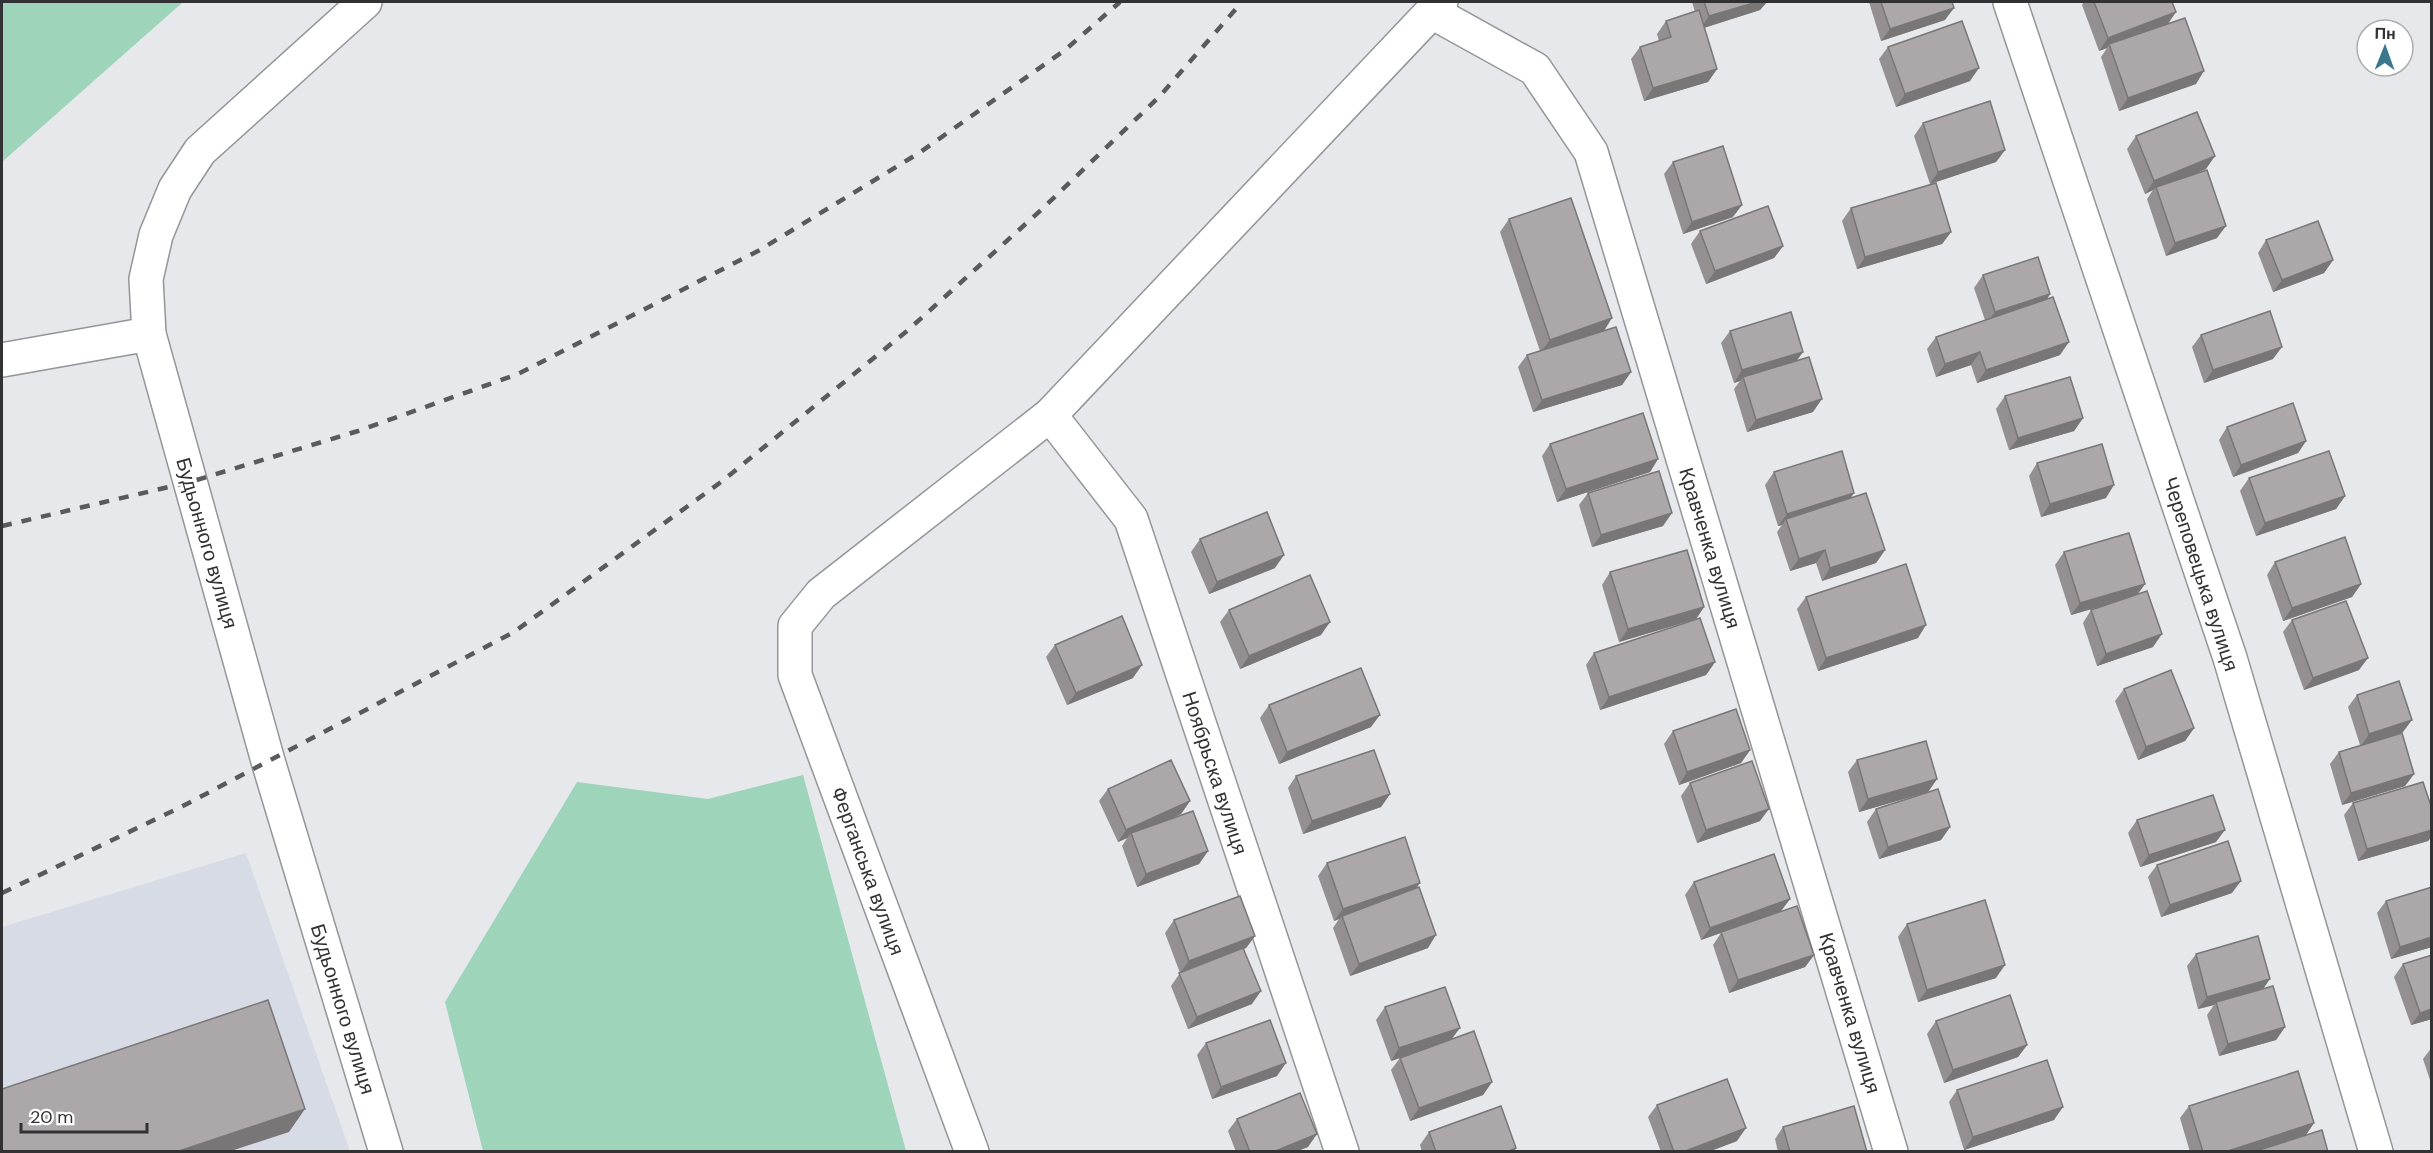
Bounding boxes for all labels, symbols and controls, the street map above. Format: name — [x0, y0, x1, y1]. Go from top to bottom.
north arrow — [2355, 18, 2415, 78]
text: Пн — [2374, 23, 2396, 44]
street label: Будьонного вулиця — [170, 455, 244, 631]
street label: Кравченка вулиця — [1673, 464, 1747, 632]
street label: Череповецька вулиця — [2157, 474, 2245, 674]
street label: Ноябрьска вулиця — [1176, 688, 1254, 858]
street label: Ферганська вулиця — [825, 783, 911, 959]
street label: Будьонного вулиця — [305, 921, 381, 1097]
street label: Кравченка вулиця — [1813, 929, 1887, 1097]
scale bar — [21, 1096, 147, 1134]
text: 20 m — [30, 1105, 73, 1129]

